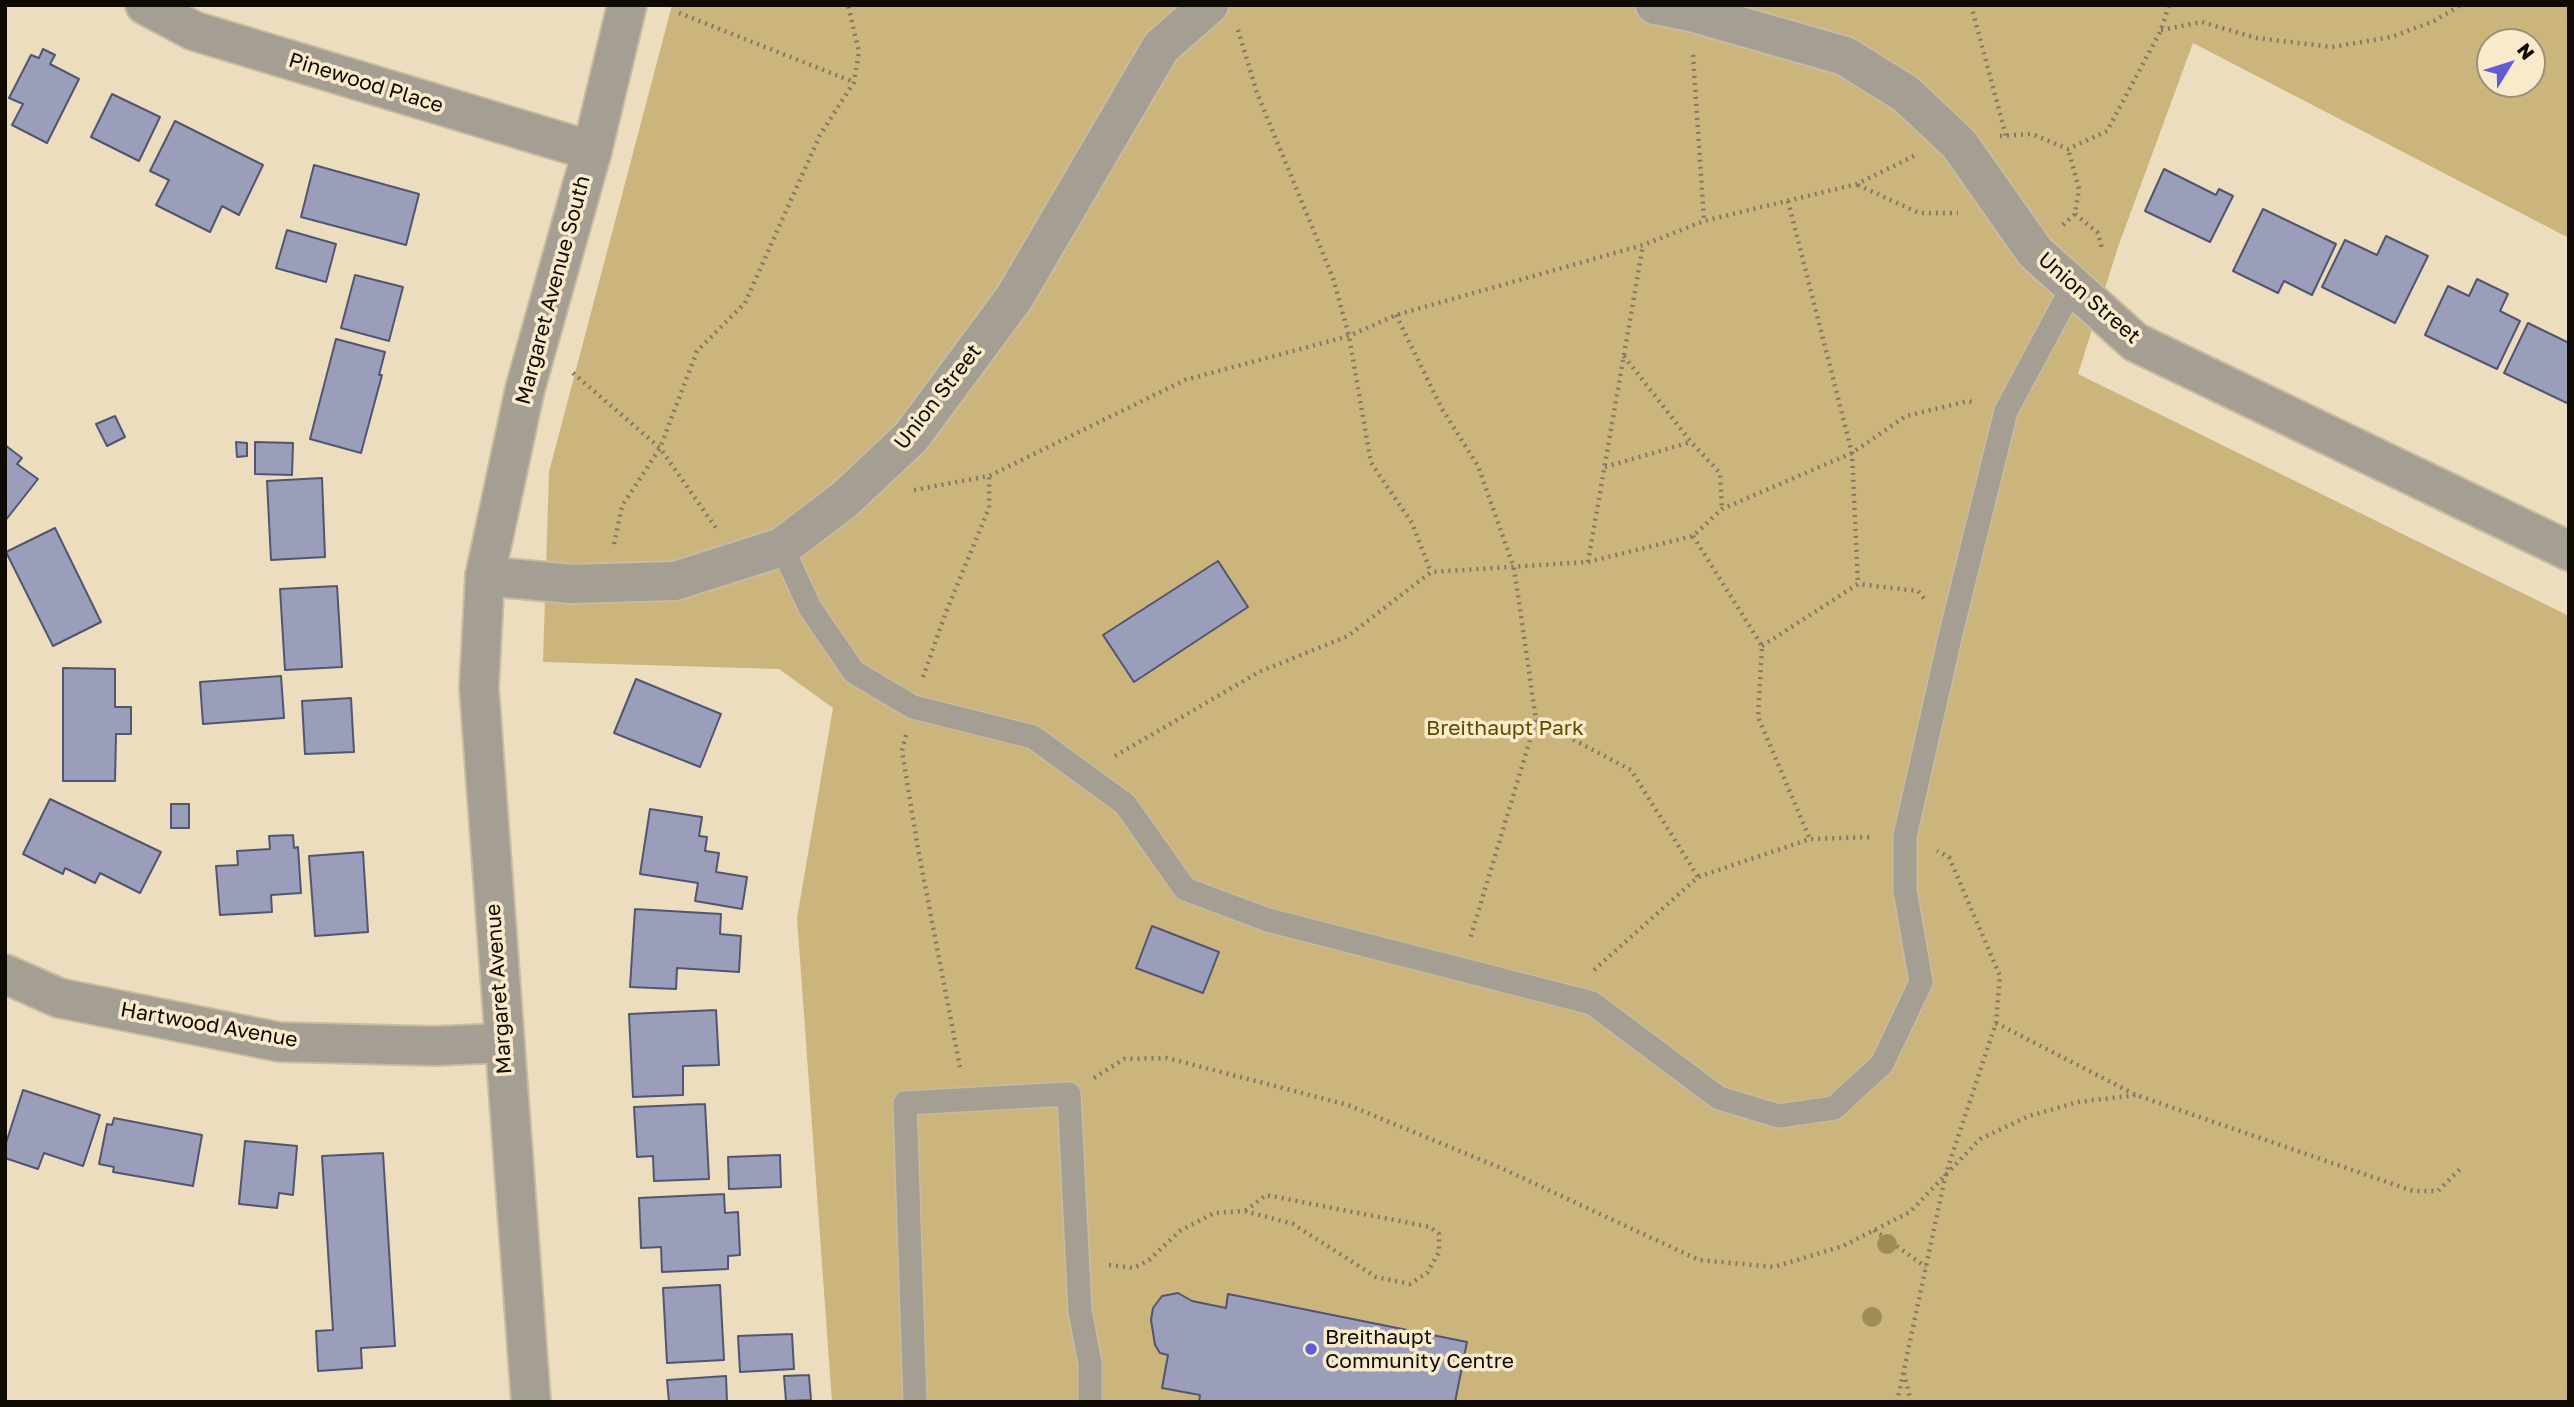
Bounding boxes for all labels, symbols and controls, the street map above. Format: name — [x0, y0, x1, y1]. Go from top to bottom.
north arrow — [2476, 28, 2546, 98]
text: N — [2513, 38, 2540, 64]
street label: Pinewood Place — [286, 48, 446, 118]
street label: Margaret Avenue South — [510, 173, 596, 407]
street label: Union Street — [2033, 247, 2145, 349]
street label: Union Street — [889, 339, 987, 455]
park label: Breithaupt Park — [1426, 715, 1584, 741]
street label: Margaret Avenue — [480, 903, 518, 1075]
street label: Hartwood Avenue — [119, 997, 299, 1053]
place label: Breithaupt Community Centre — [1325, 1324, 1514, 1374]
marker: Breithaupt Community Centre — [1303, 1341, 1319, 1357]

